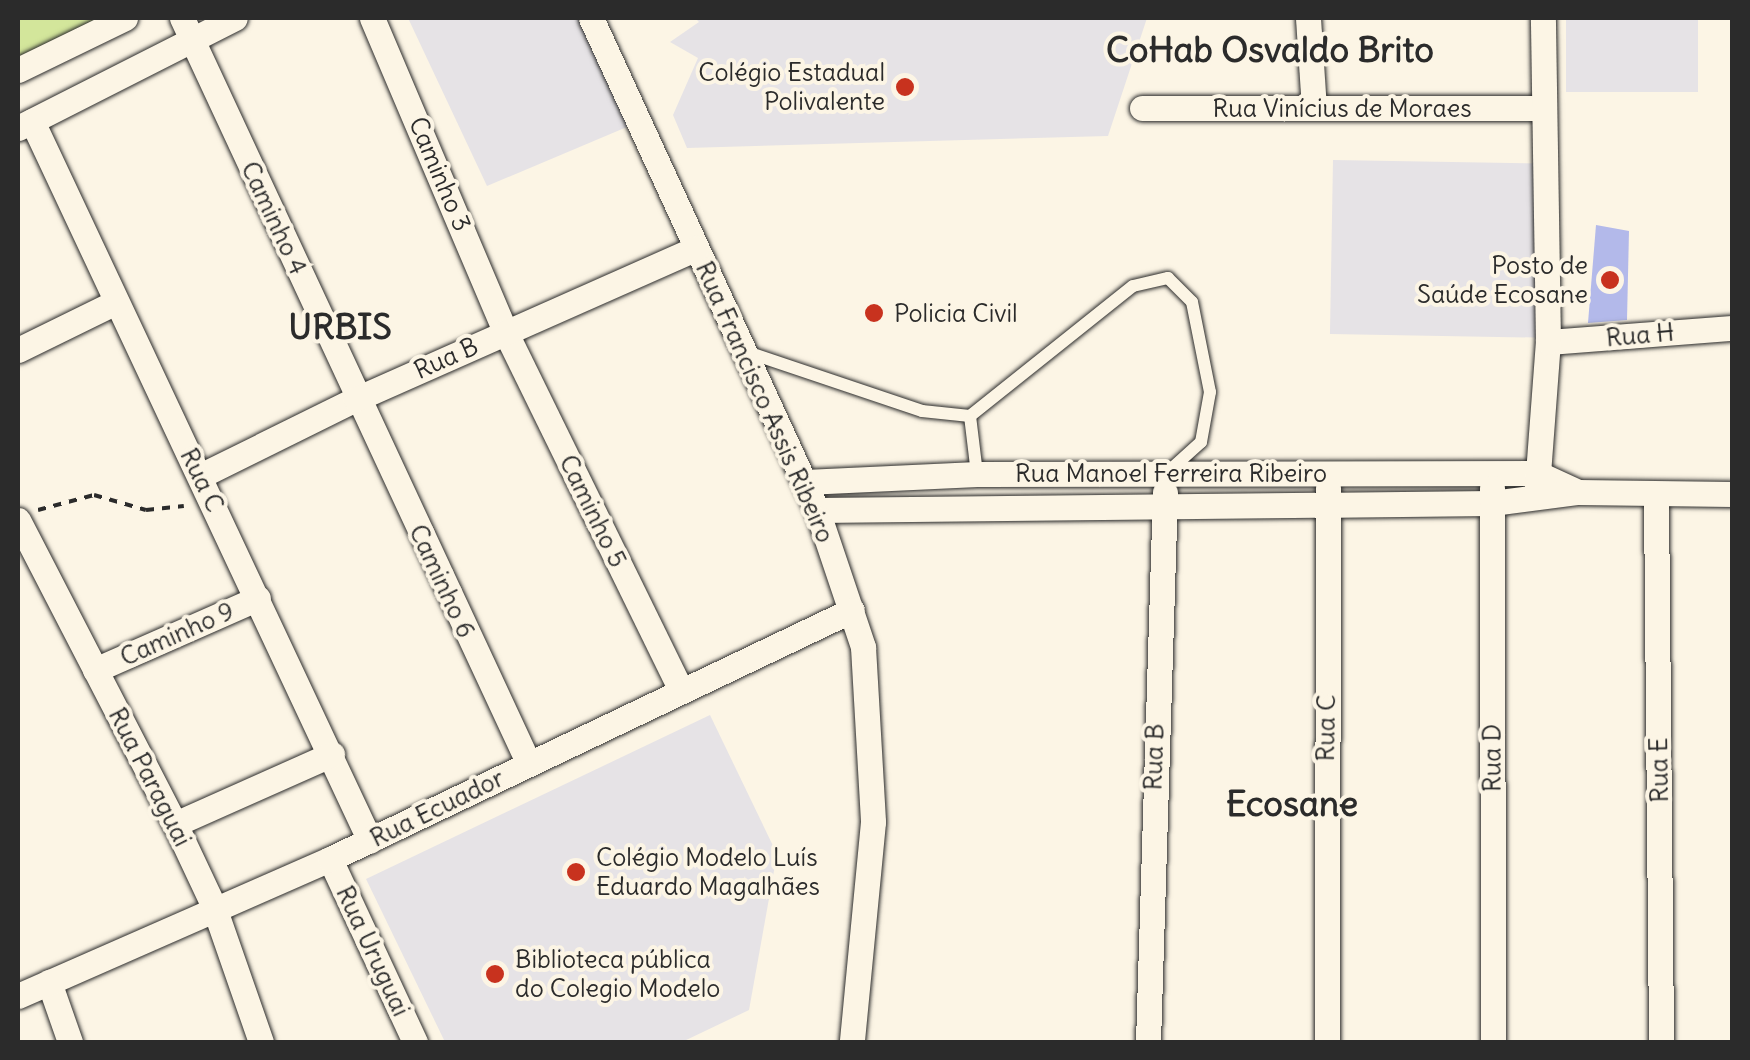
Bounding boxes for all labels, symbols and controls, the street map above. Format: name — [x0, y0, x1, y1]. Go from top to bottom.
district label: CoHab Osvaldo Brito — [1106, 28, 1434, 70]
place label: Colégio Estadual Polivalente — [698, 58, 885, 117]
marker: Colégio Estadual Polivalente — [894, 76, 916, 98]
street label: Rua Vinícius de Moraes — [1212, 93, 1472, 123]
street label: Caminho 3 — [403, 112, 477, 236]
street label: Caminho 4 — [235, 157, 313, 279]
place label: Posto de Saúde Ecosane — [1417, 251, 1588, 310]
street label: Rua Francisco Assis Ribeiro — [689, 257, 841, 547]
marker: Posto de Saúde Ecosane — [1597, 267, 1623, 293]
place label: Policia Civil — [894, 298, 1018, 328]
marker: Policia Civil — [863, 302, 885, 324]
district label: URBIS — [288, 305, 392, 347]
street label: Rua H — [1605, 317, 1675, 353]
street label: Rua B — [409, 331, 483, 385]
street label: Rua C — [174, 443, 230, 517]
street label: Caminho 5 — [553, 450, 633, 572]
street label: Rua Manoel Ferreira Ribeiro — [1015, 458, 1327, 488]
street label: Caminho 6 — [403, 520, 481, 642]
street label: Caminho 9 — [115, 596, 239, 672]
street label: Rua C — [1310, 694, 1342, 762]
street label: Rua Paraguai — [102, 703, 198, 851]
street label: Rua B — [1138, 723, 1170, 791]
street label: Rua D — [1477, 724, 1507, 792]
street label: Rua E — [1643, 737, 1675, 803]
street label: Rua Ecuador — [365, 763, 509, 853]
district label: Ecosane — [1226, 782, 1358, 824]
place label: Colégio Modelo Luís Eduardo Magalhães — [596, 843, 820, 902]
marker: Colégio Modelo Luís Eduardo Magalhães — [565, 861, 587, 883]
street label: Rua Uruguai — [330, 881, 416, 1021]
place label: Biblioteca pública do Colegio Modelo — [515, 945, 720, 1004]
marker: Biblioteca pública do Colegio Modelo — [484, 963, 506, 985]

